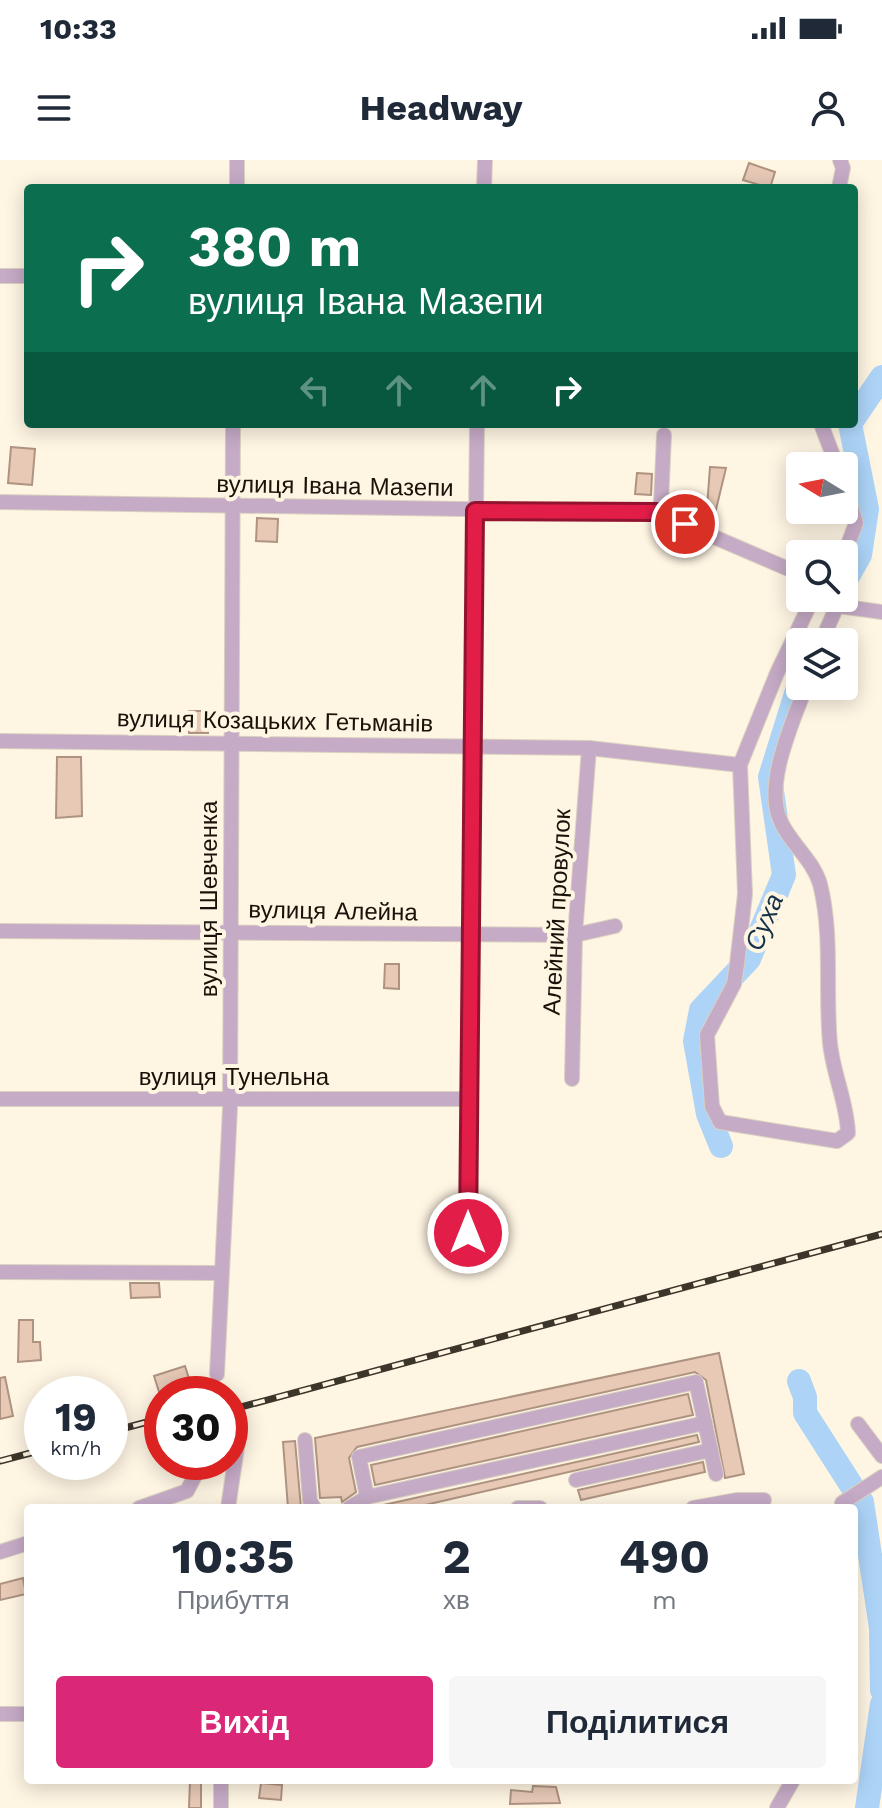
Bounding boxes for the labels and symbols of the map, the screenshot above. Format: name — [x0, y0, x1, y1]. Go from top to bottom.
north arrow — [786, 452, 858, 524]
street label: вулиця Івана Мазепи — [216, 470, 454, 502]
pin — [651, 490, 719, 558]
street label: вулиця Козацьких Гетьманів — [117, 704, 433, 738]
street label: вулиця Шевченка — [195, 800, 223, 997]
street label: Алейний провулок — [538, 808, 576, 1016]
water label: Суха — [739, 889, 789, 955]
street label: вулиця Алейна — [248, 896, 419, 926]
street label: вулиця Тунельна — [139, 1063, 330, 1091]
position arrow — [426, 1191, 510, 1275]
speed limit sign: 30 — [144, 1376, 248, 1480]

